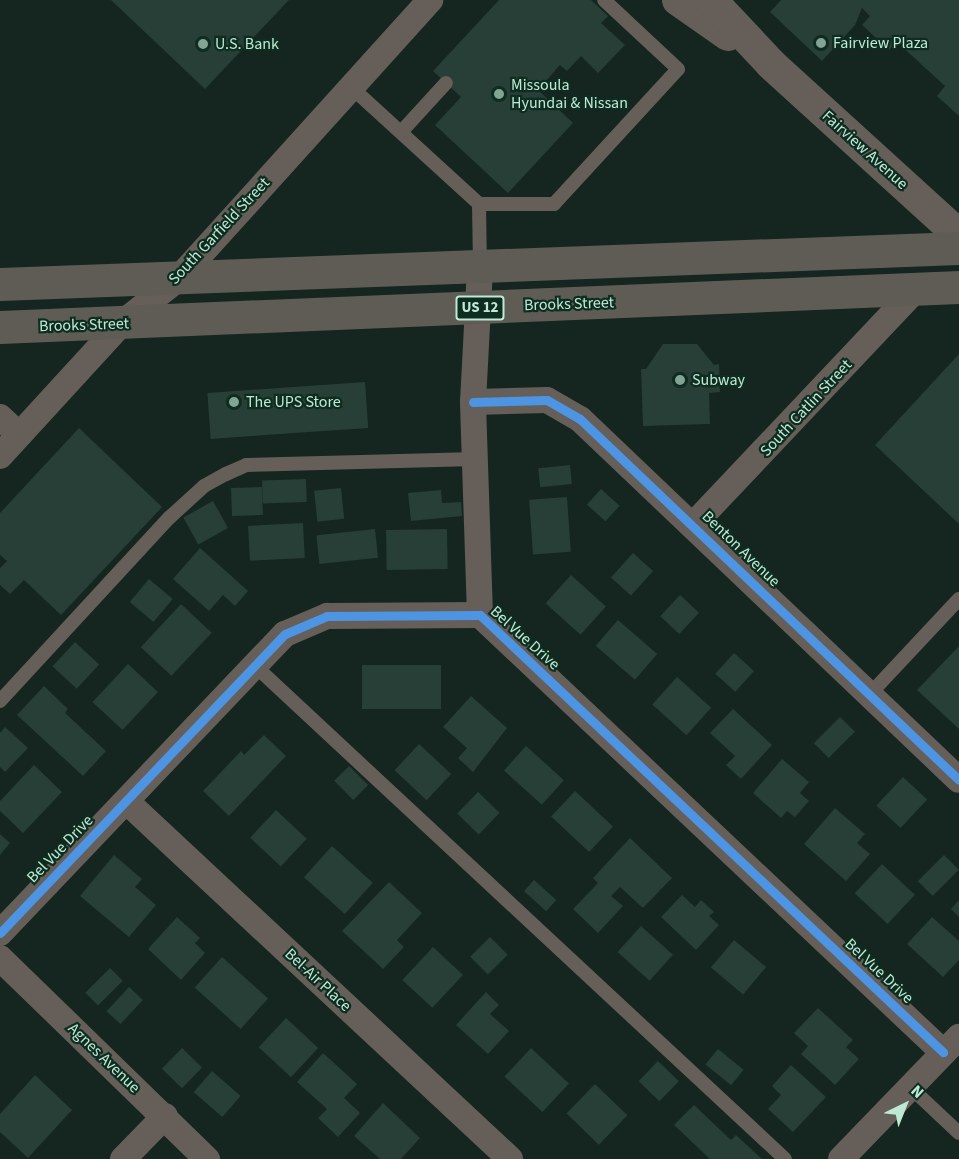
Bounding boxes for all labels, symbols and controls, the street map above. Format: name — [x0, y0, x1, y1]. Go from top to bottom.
place label: Fairview Plaza — [833, 33, 928, 53]
place label: U.S. Bank — [215, 34, 279, 54]
marker: Fairview Plaza — [814, 36, 828, 50]
marker: U.S. Bank — [196, 37, 210, 51]
place label: Missoula Hyundai & Nissan — [511, 75, 628, 113]
marker: Missoula Hyundai & Nissan — [492, 87, 506, 101]
street label: Fairview Avenue — [818, 106, 912, 194]
street label: South Garfield Street — [164, 173, 274, 289]
street label: Brooks Street — [524, 293, 614, 315]
road number: US 12 — [454, 296, 506, 320]
street label: Brooks Street — [39, 314, 129, 336]
street label: South Catlin Street — [756, 355, 856, 461]
place label: Subway — [692, 370, 745, 390]
marker: Subway — [673, 373, 687, 387]
place label: The UPS Store — [246, 392, 341, 412]
marker: The UPS Store — [227, 395, 241, 409]
street label: Benton Avenue — [698, 507, 784, 591]
street label: Bel Vue Drive — [486, 602, 564, 674]
street label: Bel Vue Drive — [23, 811, 97, 887]
street label: Bel Vue Drive — [841, 934, 917, 1008]
street label: Bel-Air Place — [281, 944, 355, 1016]
street label: Agnes Avenue — [64, 1019, 144, 1097]
north arrow — [875, 1075, 935, 1135]
text: N — [906, 1080, 929, 1104]

